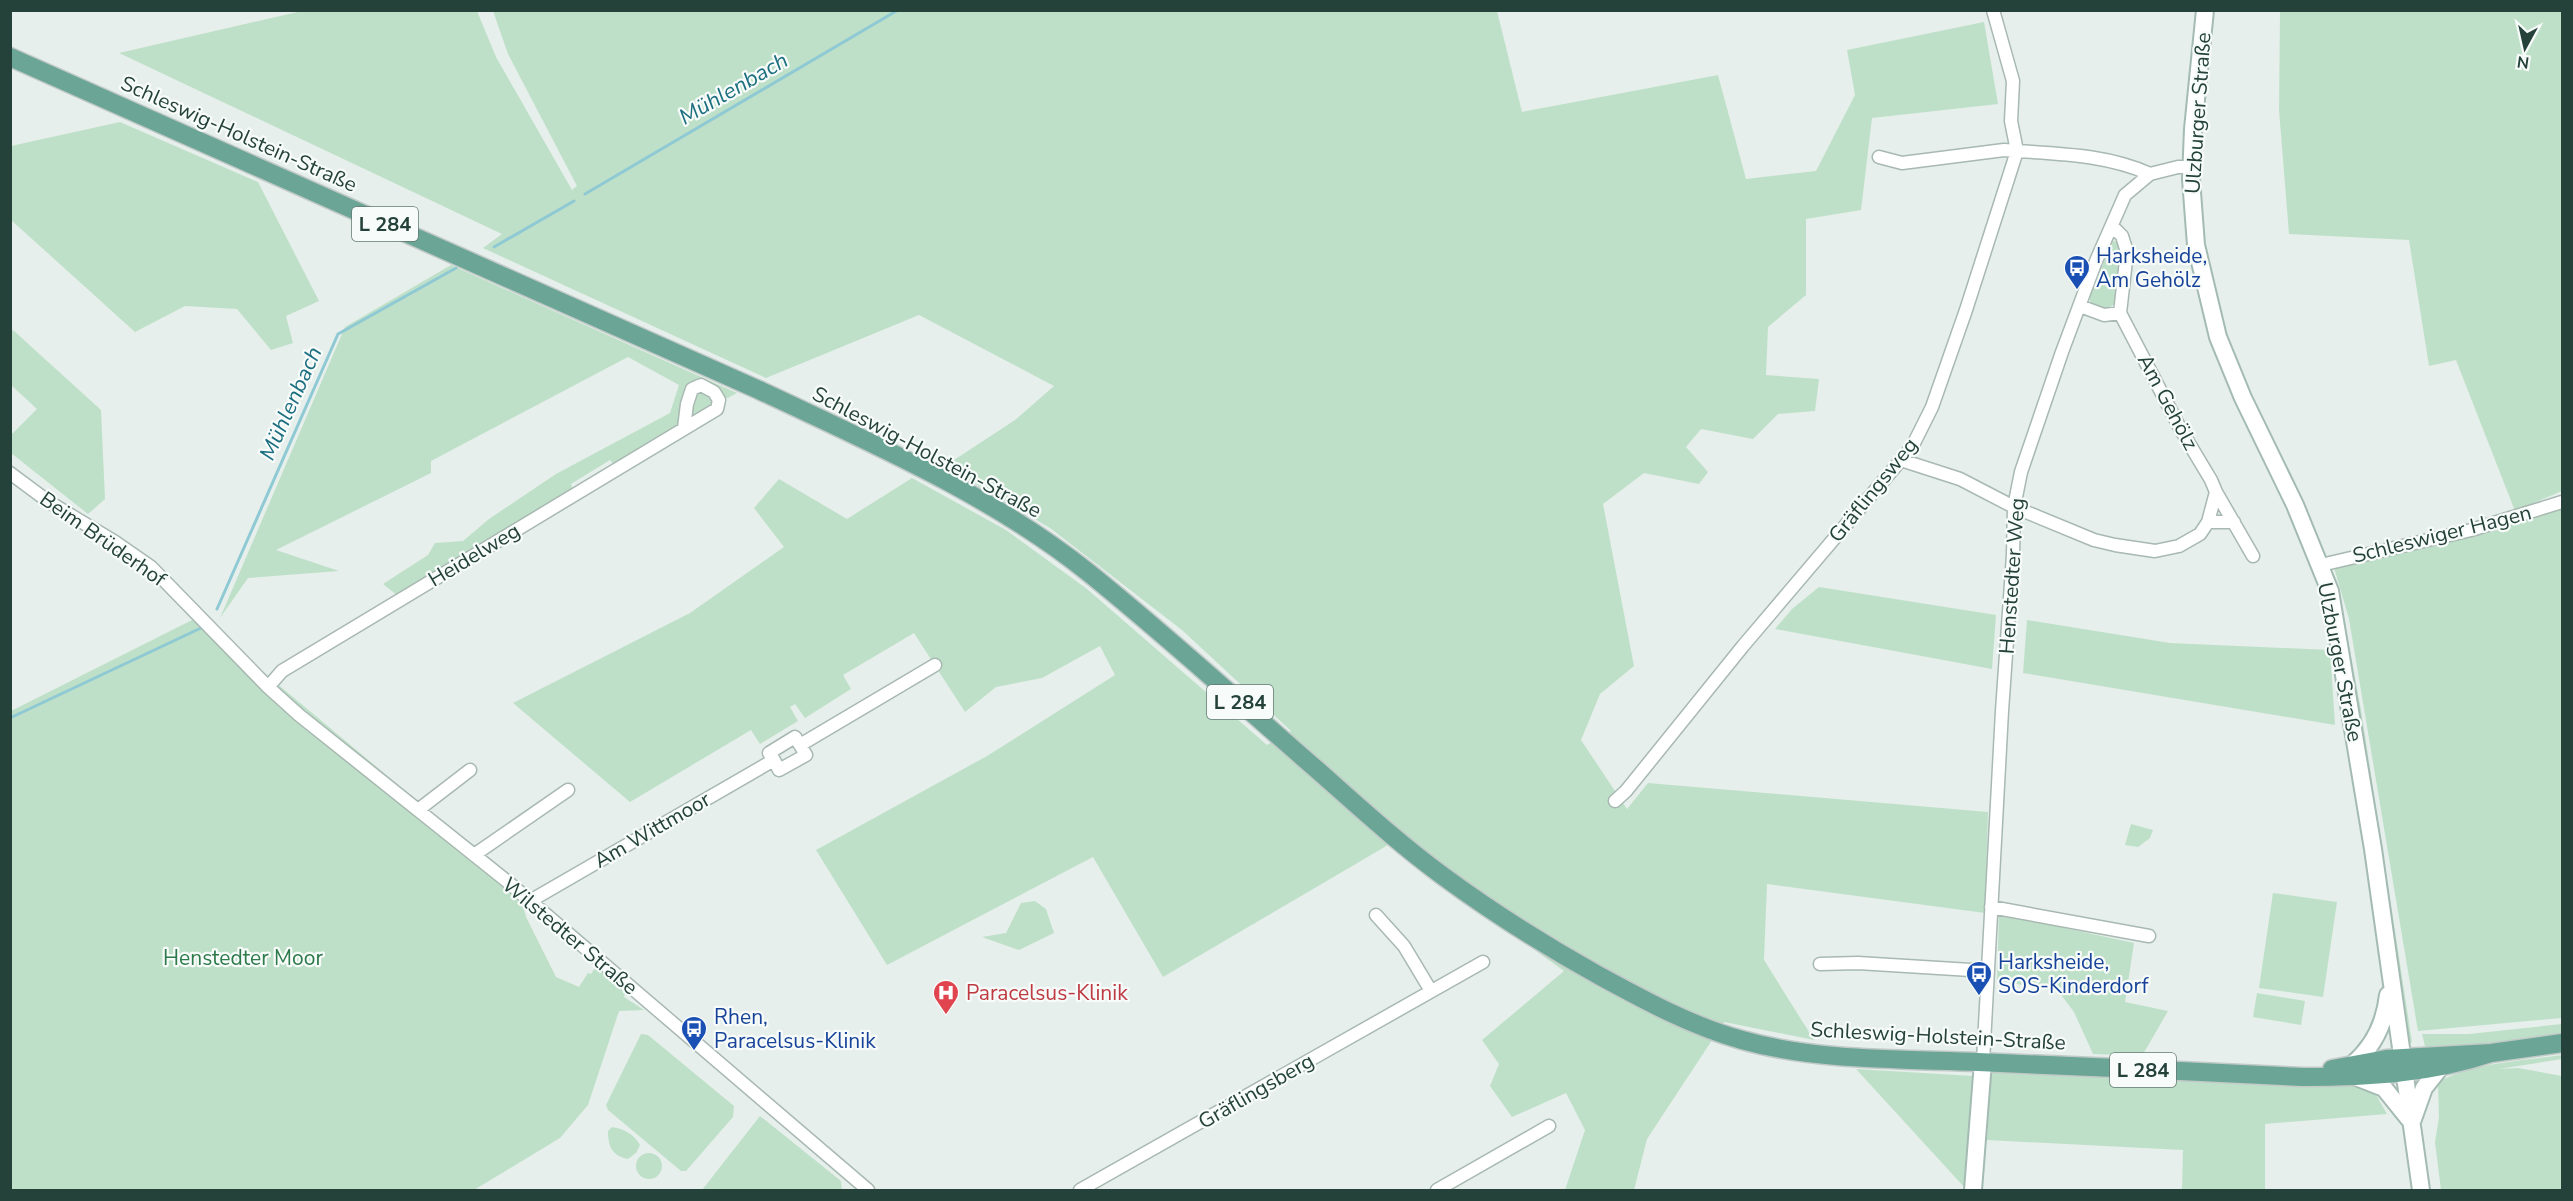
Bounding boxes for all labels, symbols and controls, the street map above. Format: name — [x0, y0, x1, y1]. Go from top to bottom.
north arrow — [2495, 18, 2555, 78]
street label: Ulzburger Straße — [2178, 31, 2218, 195]
water label: Mühlenbach — [673, 46, 794, 132]
text: N — [2516, 50, 2531, 74]
street label: Schleswig-Holstein-Straße — [116, 69, 362, 199]
road number: L 284 — [352, 207, 418, 241]
place label: Harksheide, Am Gehölz — [2096, 242, 2207, 294]
bus stop icon: Harksheide, Am Gehölz — [2062, 253, 2092, 291]
water label: Mühlenbach — [253, 342, 329, 465]
street label: Am Gehölz — [2131, 349, 2205, 455]
street label: Schleswig-Holstein-Straße — [807, 380, 1047, 524]
street label: Gräflingsweg — [1822, 432, 1924, 548]
street label: Beim Brüderhof — [34, 485, 173, 594]
street label: Henstedter Weg — [1993, 497, 2031, 655]
street label: Schleswiger Hagen — [2350, 498, 2534, 570]
street label: Heidelweg — [423, 517, 525, 593]
street label: Ulzburger Straße — [2311, 580, 2369, 744]
road number: L 284 — [1207, 685, 1273, 719]
street label: Am Wittmoor — [589, 785, 716, 875]
street label: Wilstedter Straße — [496, 871, 644, 1001]
park label: Henstedter Moor — [163, 944, 323, 972]
place label: Harksheide, SOS-Kinderdorf — [1998, 948, 2150, 1000]
bus stop icon: Harksheide, SOS-Kinderdorf — [1964, 959, 1994, 997]
hospital icon: Paracelsus-Klinik — [931, 978, 961, 1016]
place label: Paracelsus-Klinik — [966, 979, 1128, 1007]
place label: Rhen, Paracelsus-Klinik — [714, 1003, 876, 1055]
bus stop icon: Rhen, Paracelsus-Klinik — [679, 1014, 709, 1052]
street label: Schleswig-Holstein-Straße — [1810, 1015, 2066, 1057]
street label: Gräflingsberg — [1193, 1047, 1319, 1135]
road number: L 284 — [2110, 1053, 2176, 1087]

